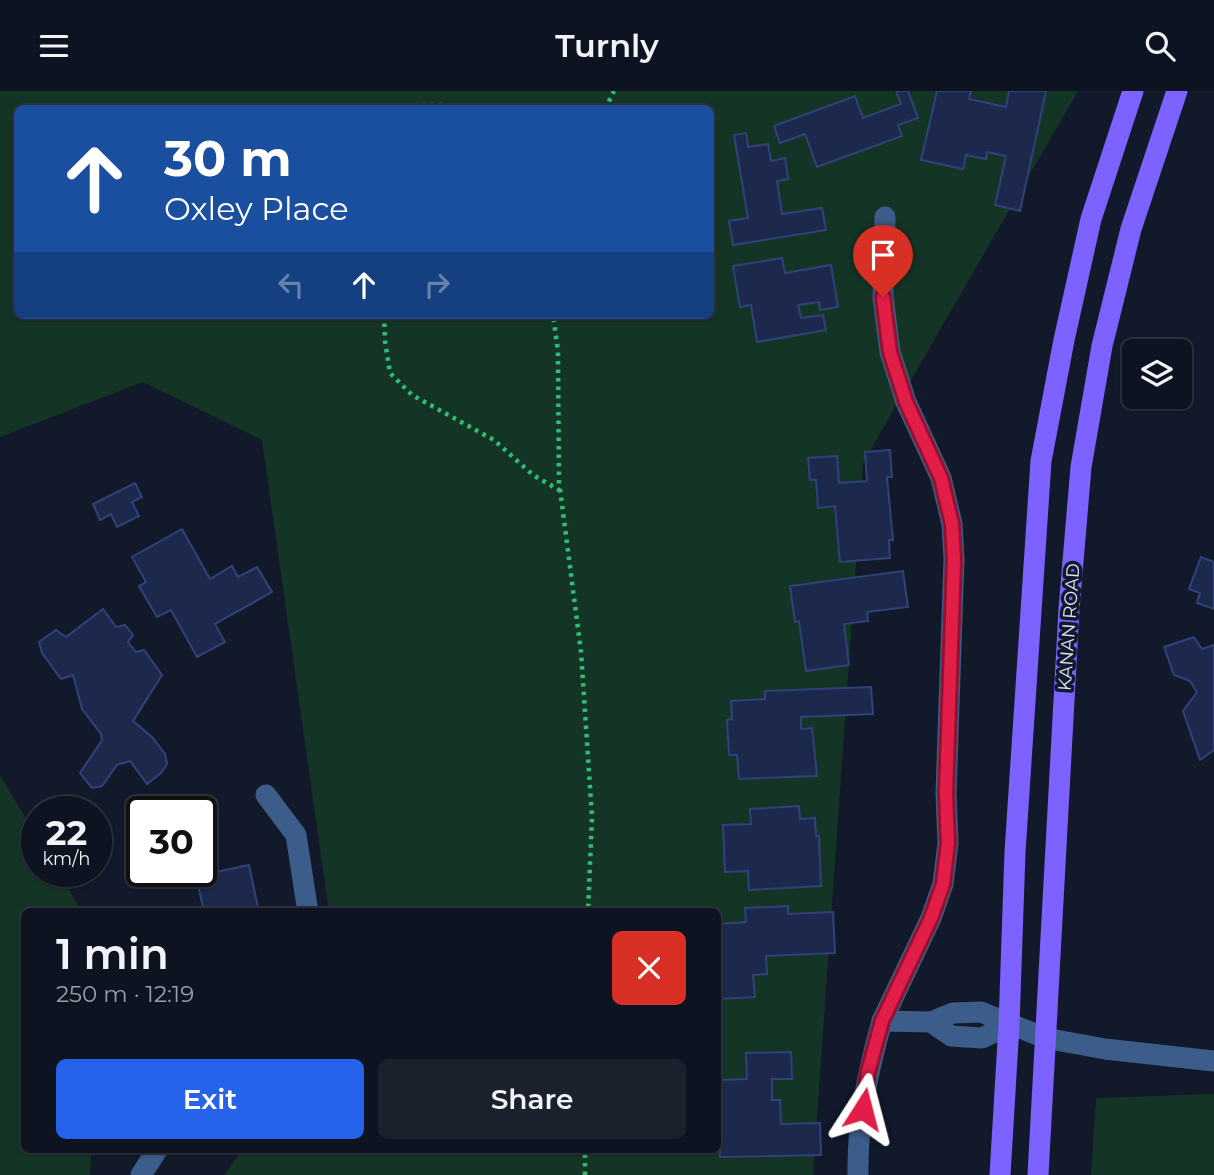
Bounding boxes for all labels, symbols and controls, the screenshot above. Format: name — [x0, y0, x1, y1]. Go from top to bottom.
text: Turnly — [555, 26, 659, 65]
icon: menu — [35, 27, 73, 65]
icon: search — [1141, 27, 1179, 65]
text: 30 m — [164, 129, 292, 188]
icon: ahead — [49, 133, 140, 224]
text: Oxley Place — [164, 189, 349, 228]
pin — [853, 225, 913, 297]
icon: arrive — [864, 236, 902, 274]
icon: left — [272, 266, 310, 304]
icon: ahead — [345, 266, 383, 304]
icon: right — [418, 266, 456, 304]
map controls — [1122, 339, 1192, 409]
button: layers — [1122, 339, 1192, 409]
street label: KANAN ROAD — [1054, 562, 1084, 692]
speed limit sign: 30 — [126, 796, 217, 887]
text: 22 — [46, 811, 87, 854]
text: km/h — [42, 848, 91, 870]
text: 1 min — [56, 928, 169, 980]
button: close — [612, 931, 686, 1005]
text: 250 m · 12:19 — [56, 980, 194, 1008]
button: Exit — [56, 1059, 364, 1139]
button: Share — [378, 1059, 686, 1139]
position arrow — [826, 1072, 900, 1146]

